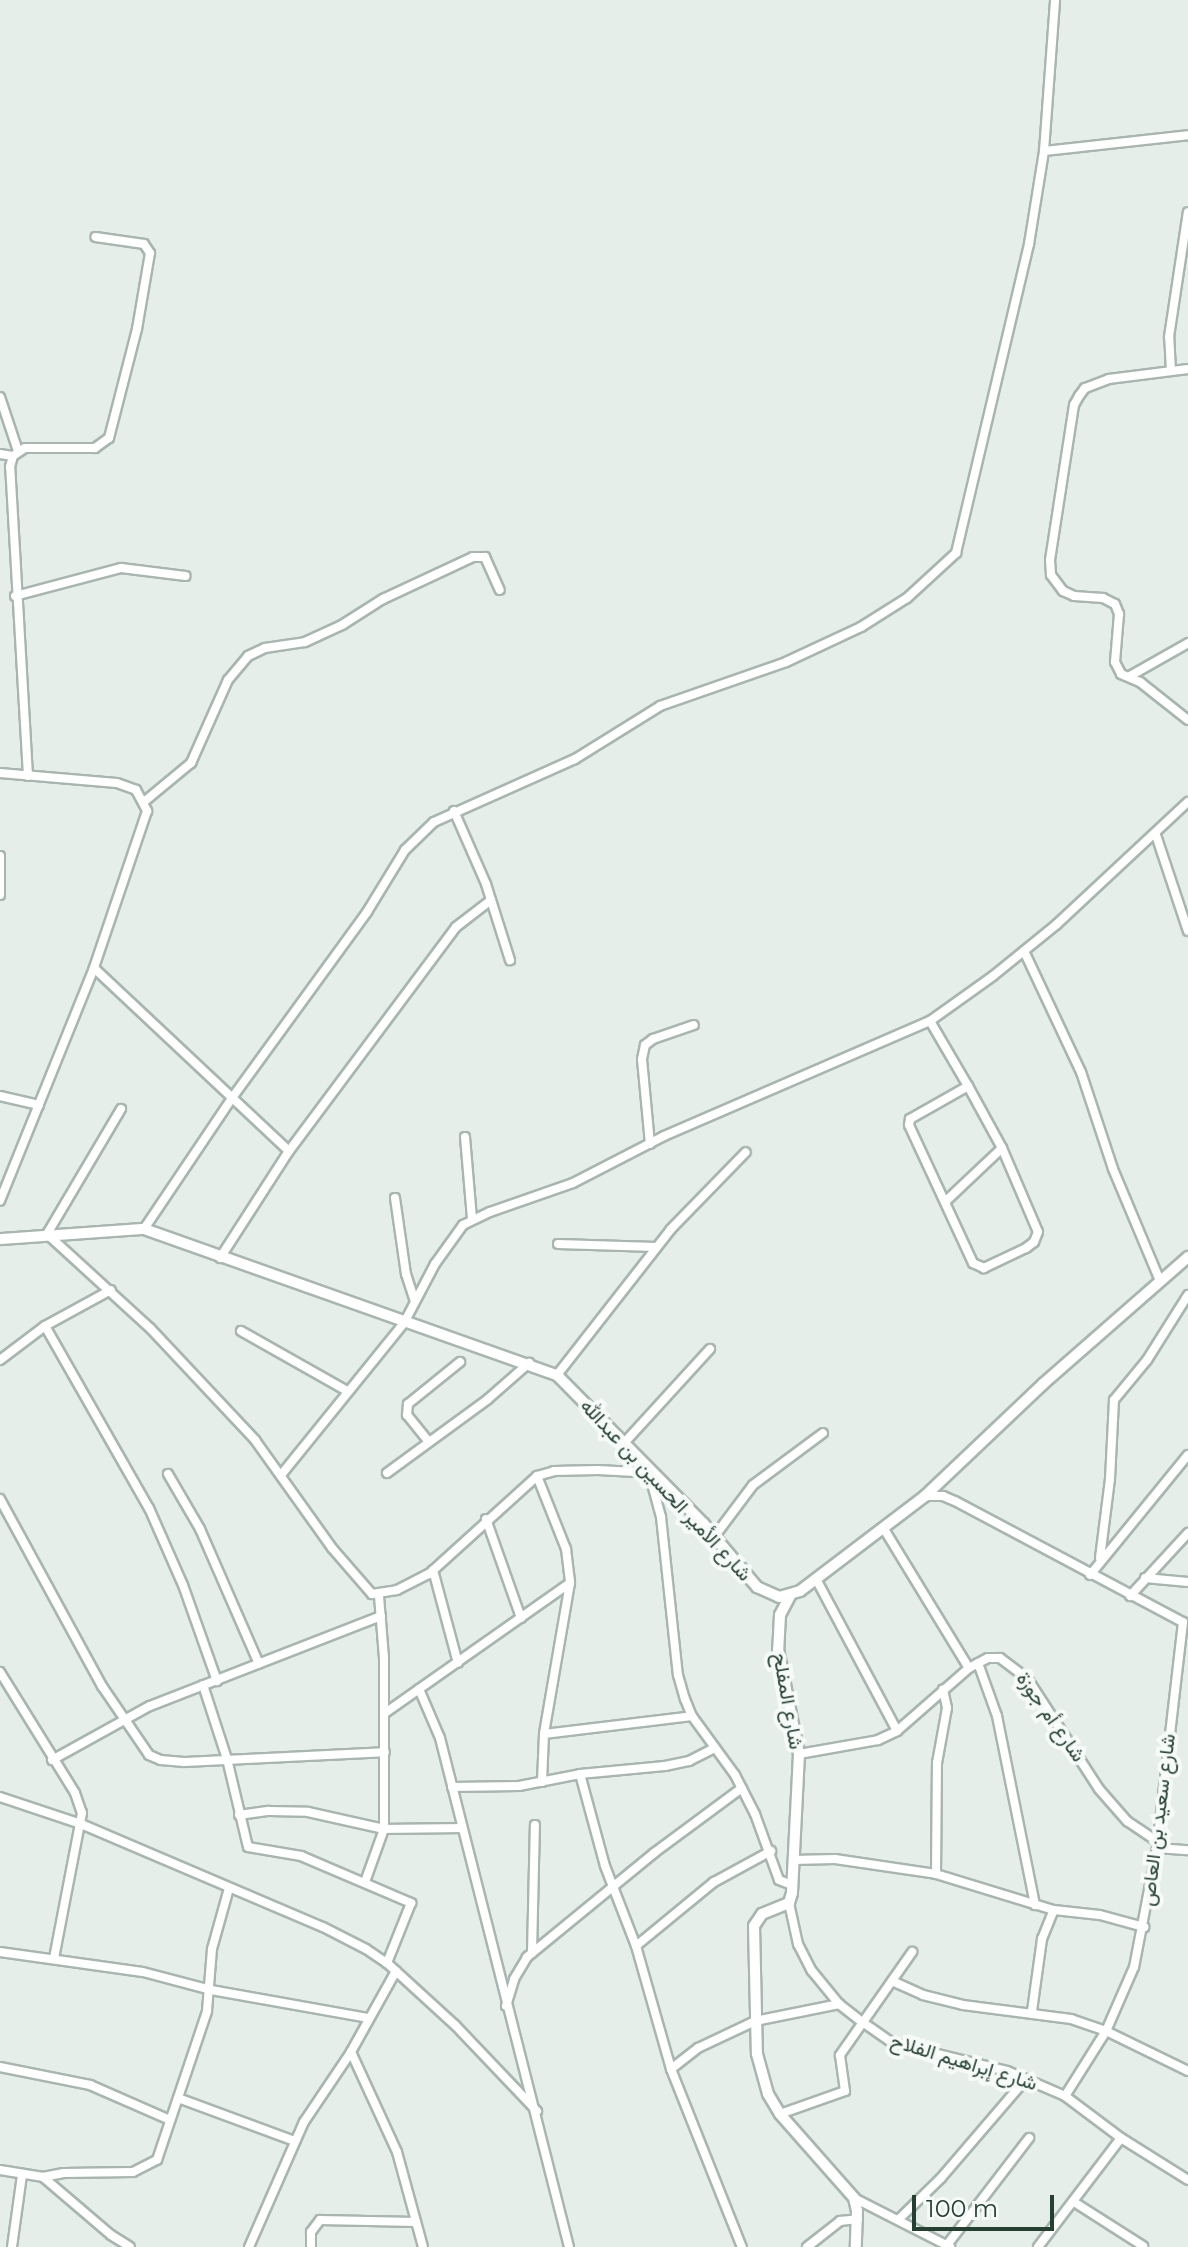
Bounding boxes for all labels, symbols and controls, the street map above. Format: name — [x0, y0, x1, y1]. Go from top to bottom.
street label: شارع الأمير الحسين بن عبدالله — [575, 1394, 757, 1586]
street label: شارع المفلح — [768, 1651, 808, 1751]
street label: شارع أم جوزة — [1011, 1667, 1091, 1767]
street label: شارع سعيد بن العاص — [1136, 1732, 1180, 1908]
street label: شارع إبراهيم الفلاح — [888, 2028, 1040, 2096]
scale bar — [916, 2179, 1058, 2229]
text: 100 m — [926, 2194, 998, 2223]

